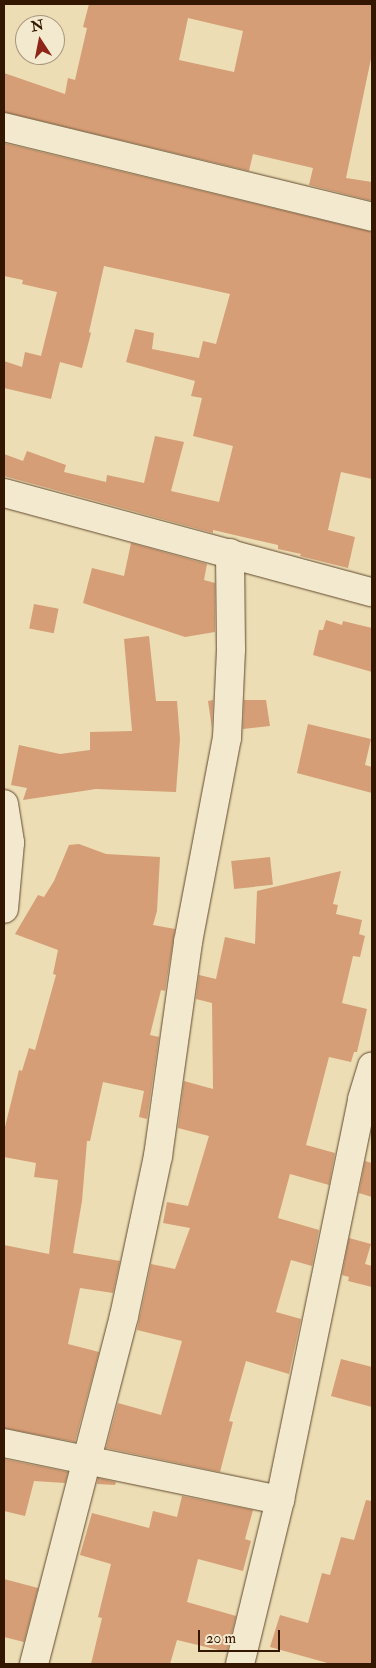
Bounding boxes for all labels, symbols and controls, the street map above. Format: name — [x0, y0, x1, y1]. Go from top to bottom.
north arrow — [15, 15, 65, 65]
text: N — [29, 16, 45, 35]
scale bar — [201, 1620, 284, 1652]
text: 20 m — [206, 1629, 236, 1648]

